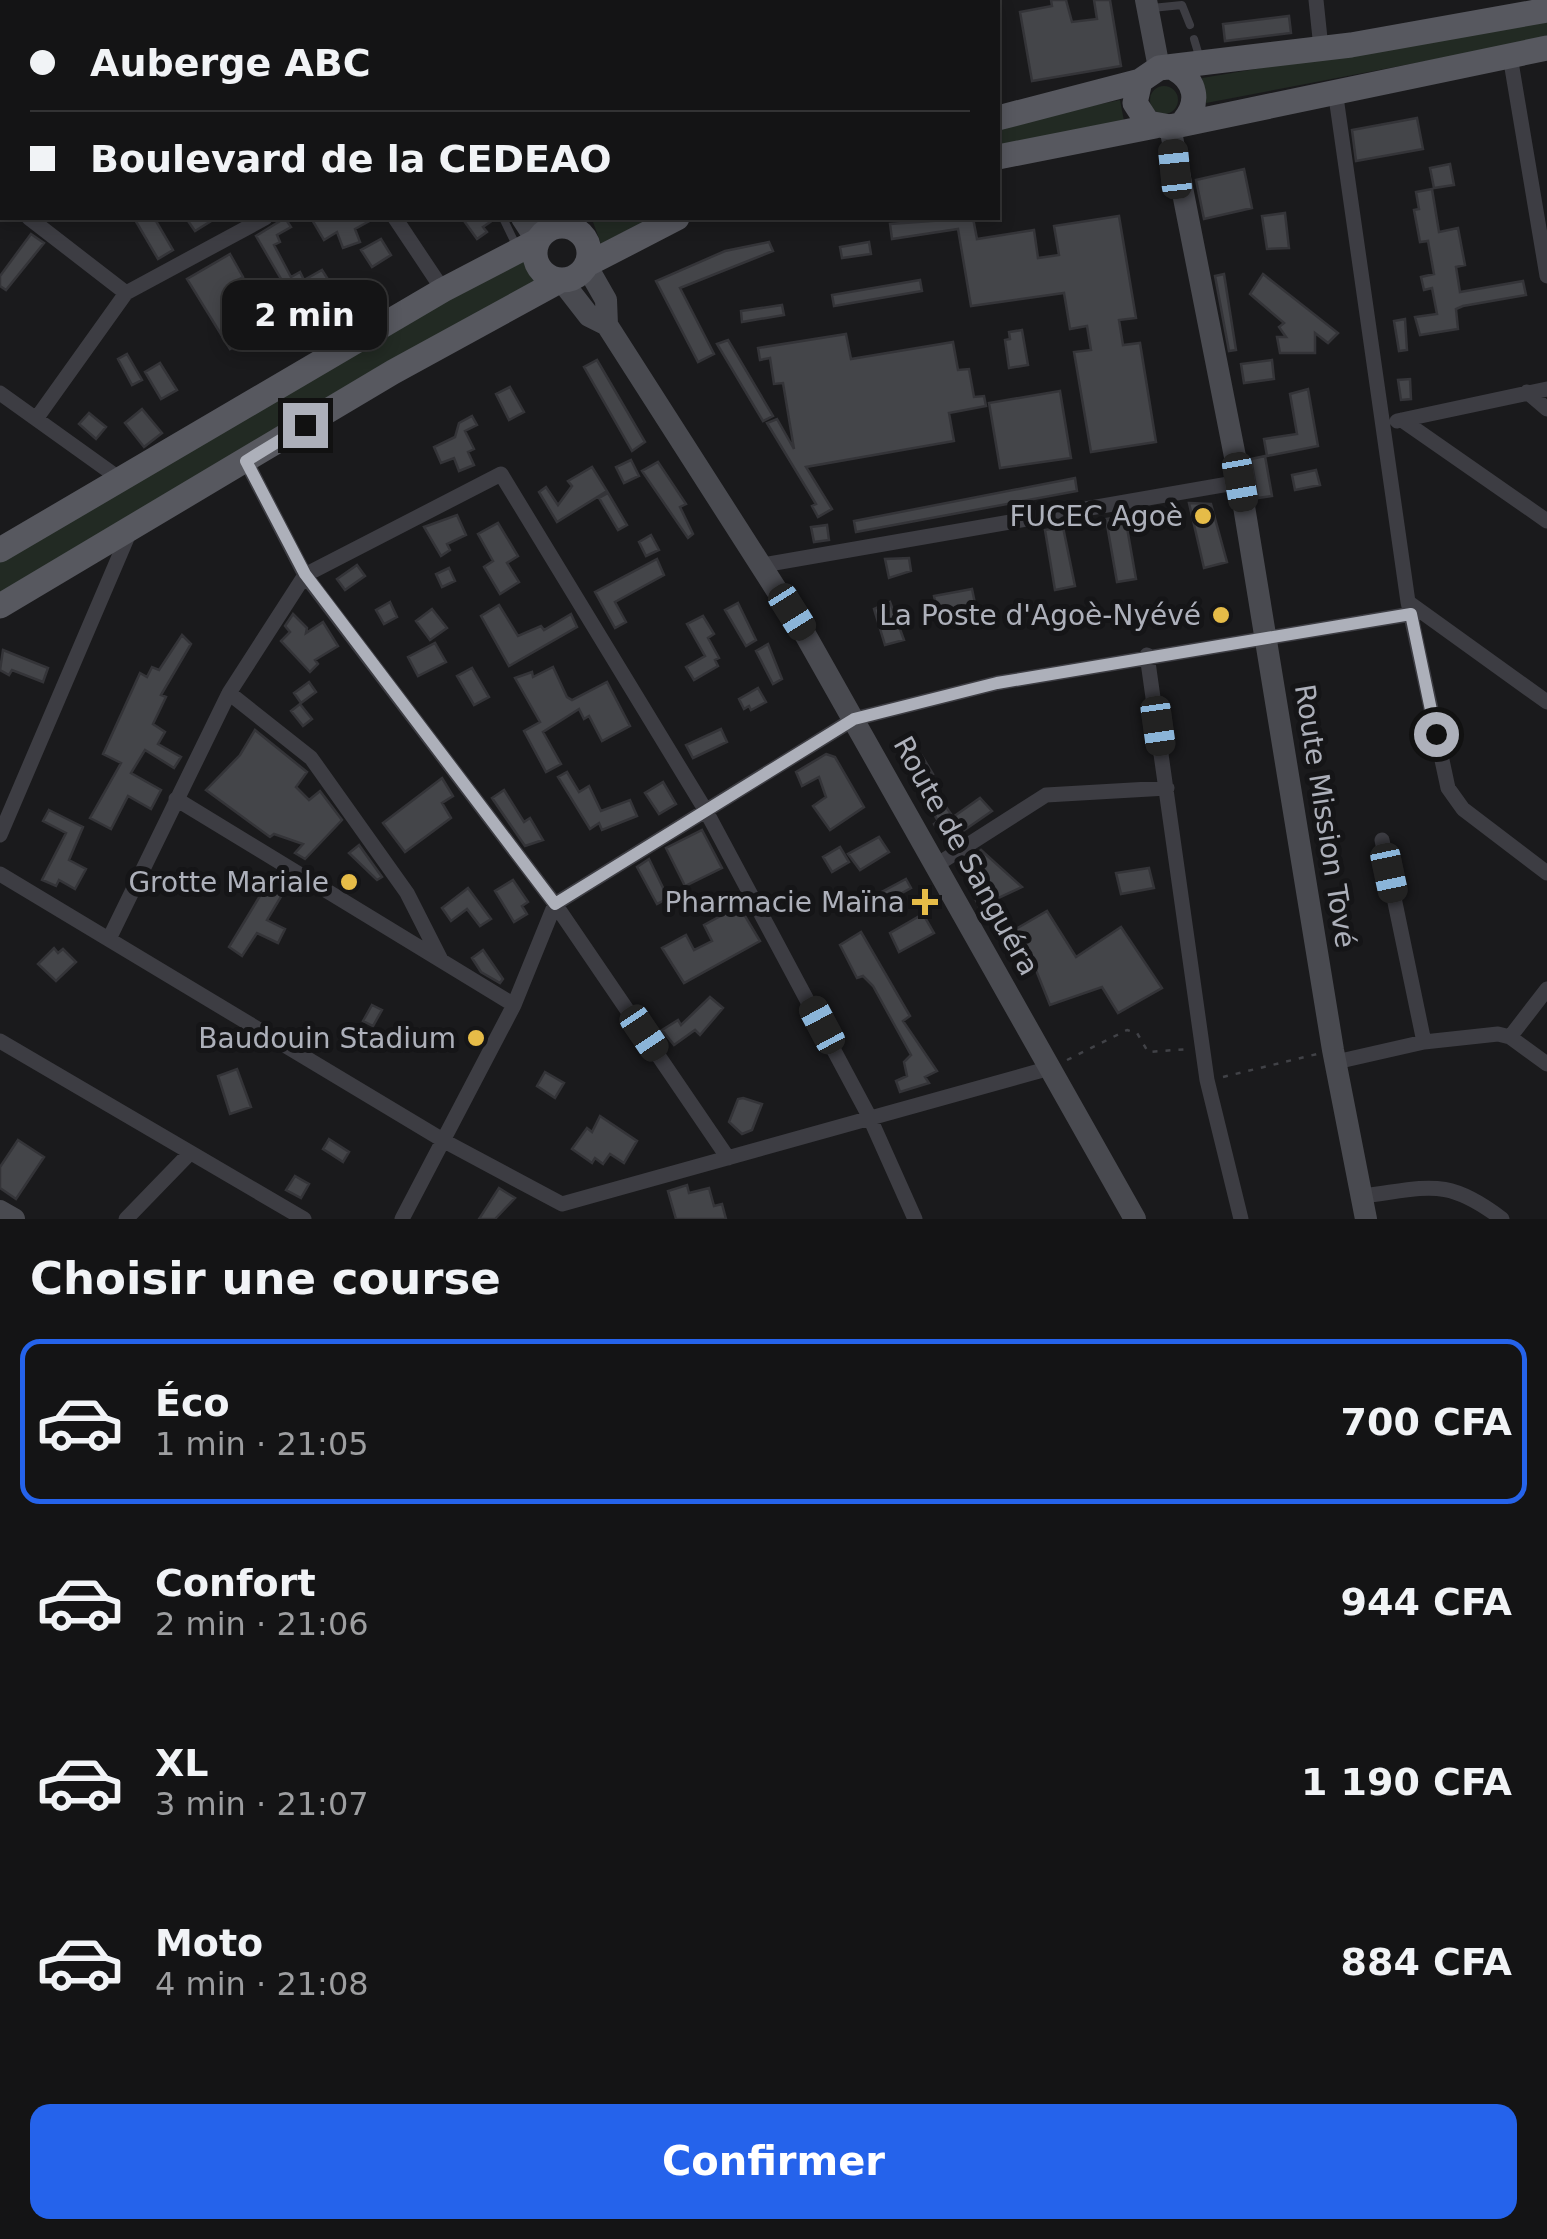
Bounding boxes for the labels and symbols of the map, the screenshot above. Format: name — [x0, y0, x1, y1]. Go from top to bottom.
car — [1157, 138, 1193, 200]
callout: 2 min — [222, 280, 388, 350]
route end — [283, 403, 328, 448]
car — [1220, 450, 1260, 514]
place label: FUCEC Agoè — [1009, 500, 1183, 533]
marker: FUCEC Agoè — [1192, 505, 1214, 527]
car — [763, 579, 821, 645]
place label: La Poste d'Agoè-Nyévé — [879, 599, 1201, 632]
marker: La Poste d'Agoè-Nyévé — [1210, 604, 1232, 626]
street label: Route Mission Tové — [1288, 682, 1362, 950]
car — [1139, 694, 1177, 758]
route start — [1414, 712, 1459, 757]
street label: Route de Sanguéra — [887, 731, 1045, 981]
car — [1368, 841, 1410, 905]
place label: Grotte Mariale — [128, 866, 329, 899]
marker: Grotte Mariale — [338, 871, 360, 893]
place label: Pharmacie Maïna — [664, 886, 905, 919]
marker: Pharmacie Maïna — [914, 891, 936, 913]
car — [795, 991, 849, 1059]
car — [615, 1000, 673, 1066]
place label: Baudouin Stadium — [198, 1022, 456, 1055]
marker: Baudouin Stadium — [465, 1027, 487, 1049]

